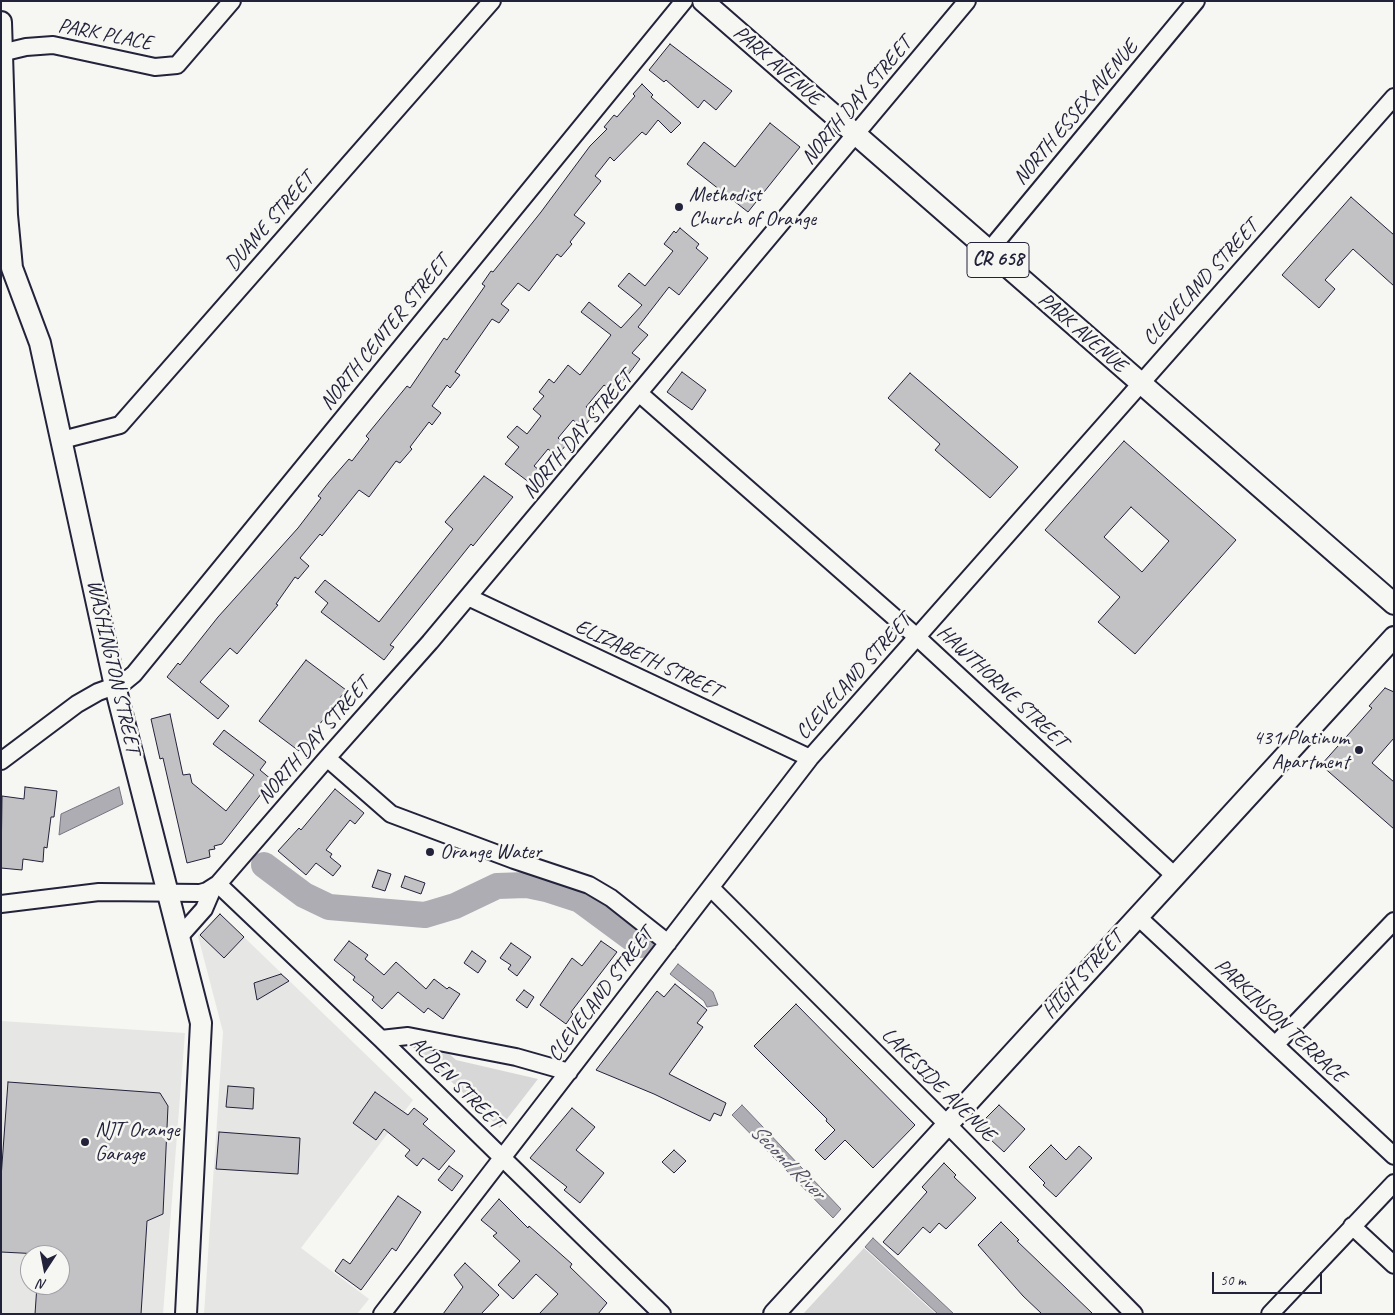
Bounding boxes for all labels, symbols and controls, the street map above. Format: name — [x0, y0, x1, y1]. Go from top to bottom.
street label: PARK PLACE — [56, 14, 154, 56]
street label: PARK AVENUE — [728, 21, 826, 111]
street label: NORTH DAY STREET — [796, 32, 918, 170]
street label: NORTH ESSEX AVENUE — [1008, 36, 1144, 190]
street label: DUANE STREET — [220, 167, 320, 277]
place label: Methodist Church of Orange — [689, 182, 816, 232]
marker: Methodist Church of Orange — [673, 201, 685, 213]
street label: CLEVELAND STREET — [1138, 215, 1264, 351]
road number: CR 658 — [967, 242, 1029, 278]
street label: NORTH CENTER STREET — [315, 251, 455, 415]
street label: PARK AVENUE — [1033, 288, 1131, 378]
street label: NORTH DAY STREET — [517, 366, 639, 504]
street label: WASHINGTON STREET — [81, 577, 145, 757]
street label: CLEVELAND STREET — [791, 609, 917, 745]
street label: ELIZABETH STREET — [571, 614, 725, 704]
street label: HAWTHORNE STREET — [931, 620, 1073, 754]
street label: NORTH DAY STREET — [252, 673, 376, 809]
place label: 431 Platinum Apartment — [1253, 725, 1349, 775]
marker: 431 Platinum Apartment — [1353, 744, 1365, 756]
place label: Orange Water — [440, 839, 541, 865]
marker: Orange Water — [424, 846, 436, 858]
street label: CLEVELAND STREET — [543, 923, 659, 1067]
street label: HIGH STREET — [1037, 926, 1129, 1024]
street label: PARKINSON TERRACE — [1209, 953, 1351, 1089]
street label: LAKESIDE AVENUE — [876, 1023, 1000, 1147]
street label: ALDEN STREET — [404, 1031, 508, 1135]
place label: NJT Orange Garage — [95, 1117, 179, 1167]
water label: Second River — [744, 1119, 830, 1205]
marker: NJT Orange Garage — [79, 1136, 91, 1148]
north arrow — [20, 1245, 70, 1295]
scale bar — [1215, 1262, 1325, 1294]
text: 50 m — [1220, 1271, 1246, 1290]
text: N — [36, 1275, 48, 1293]

